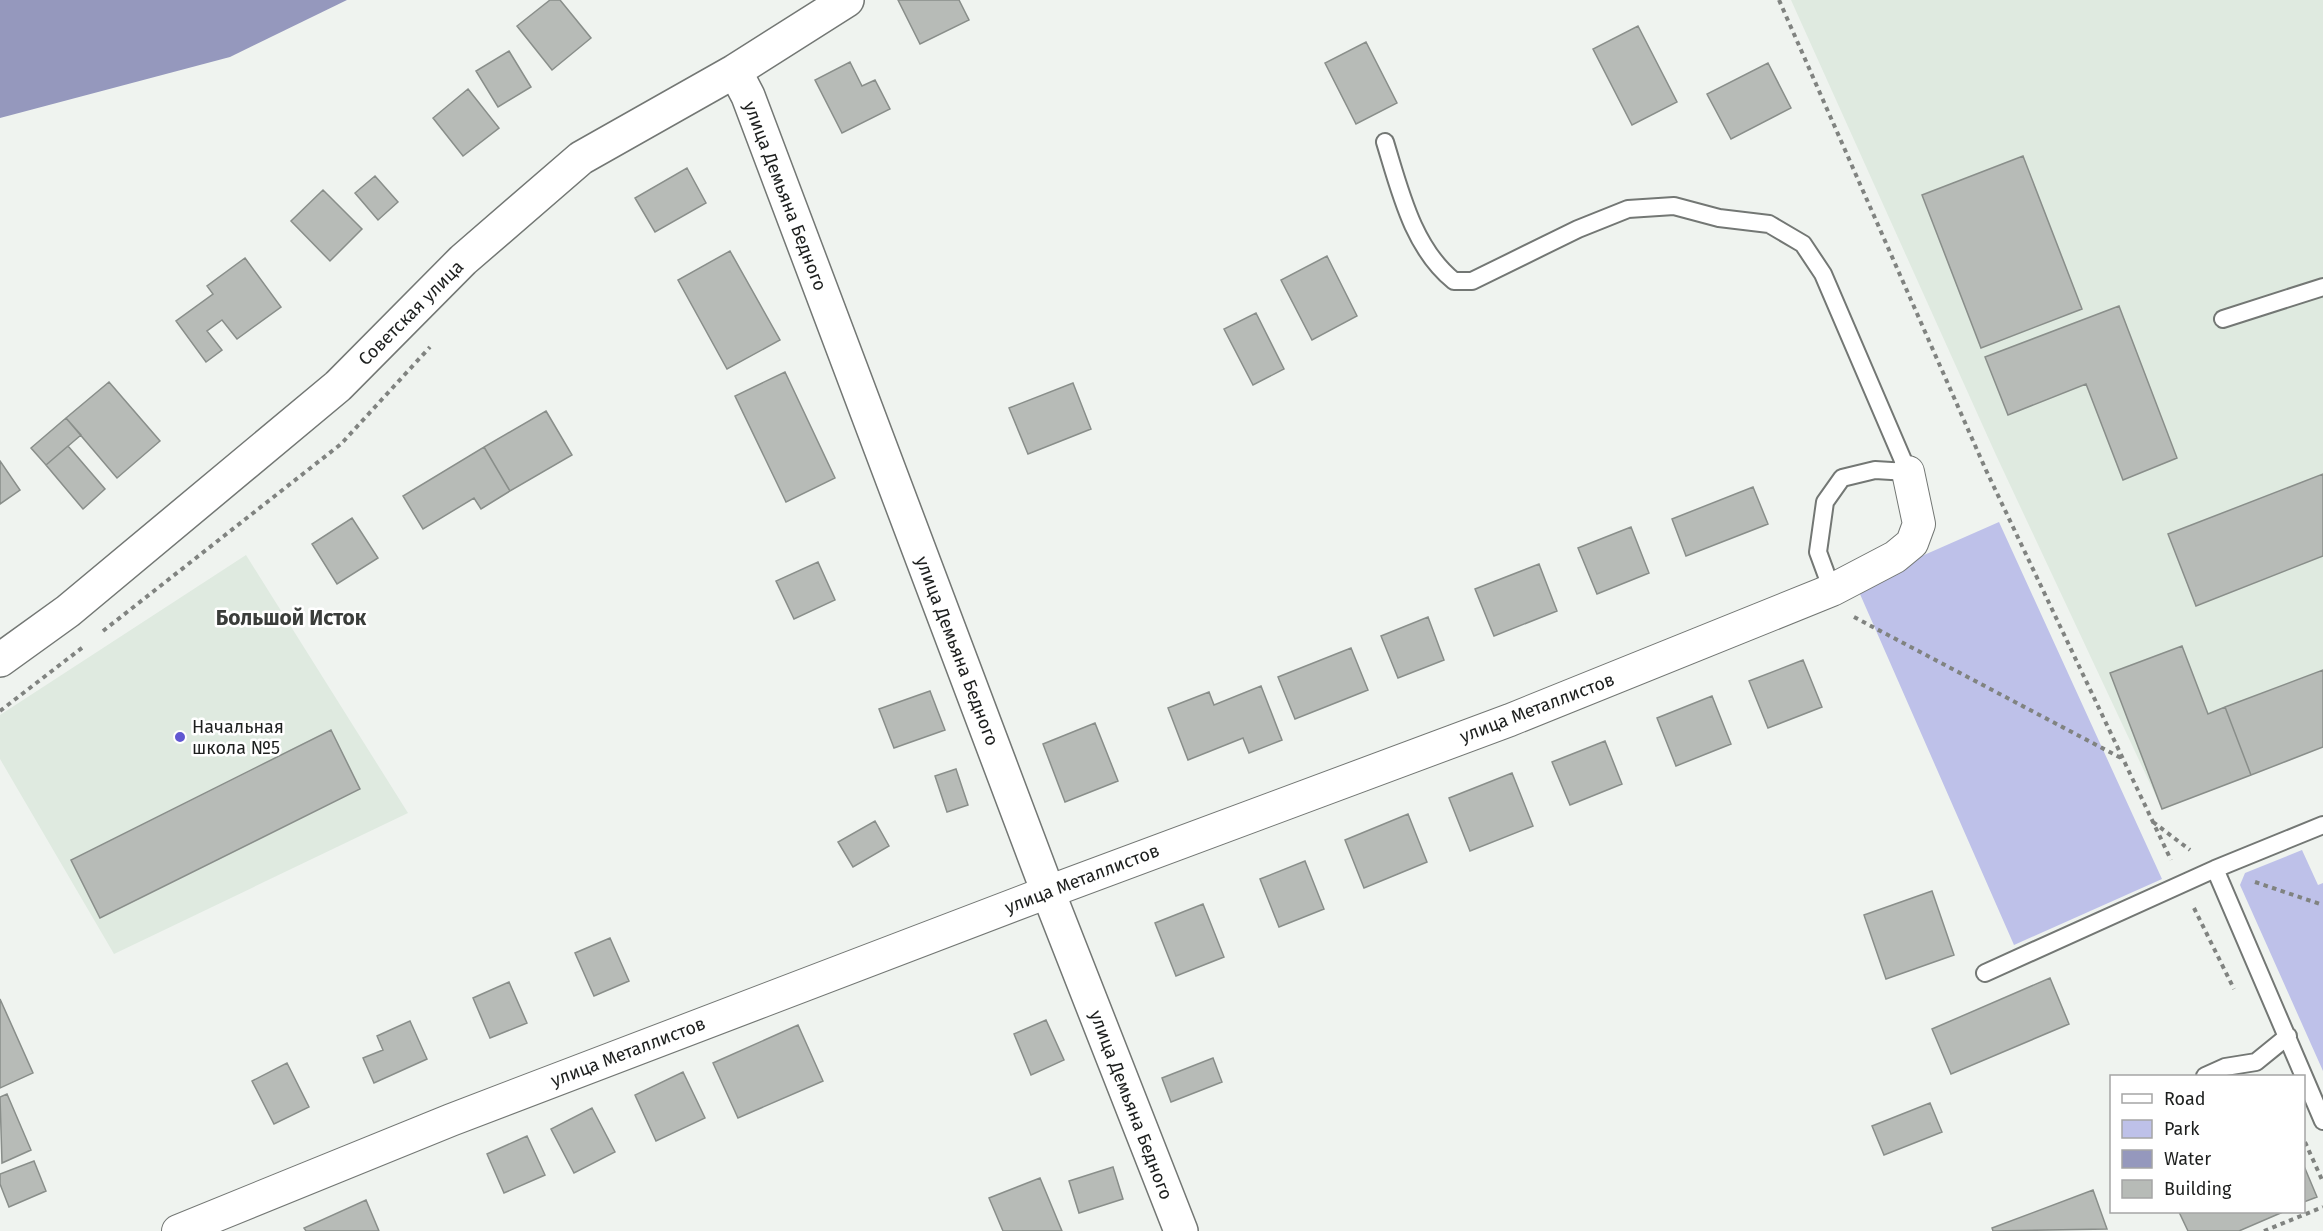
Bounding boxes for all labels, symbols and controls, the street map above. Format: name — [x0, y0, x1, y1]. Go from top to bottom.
street label: улица Демьяна Бедного — [739, 98, 831, 294]
street label: Советская улица — [354, 256, 468, 370]
street label: улица Демьяна Бедного — [911, 553, 1003, 749]
district label: Большой Исток — [216, 605, 367, 631]
street label: улица Металлистов — [1457, 668, 1617, 748]
place label: Начальная школа №5 — [192, 716, 284, 759]
marker: Начальная школа №5 — [173, 730, 187, 744]
street label: улица Металлистов — [1002, 839, 1162, 919]
street label: улица Демьяна Бедного — [1085, 1007, 1177, 1203]
street label: улица Металлистов — [548, 1012, 708, 1092]
legend — [2110, 1075, 2305, 1213]
text: Road — [2164, 1088, 2206, 1110]
text: Park — [2164, 1118, 2200, 1140]
text: Water — [2164, 1148, 2211, 1170]
text: Building — [2164, 1178, 2232, 1200]

